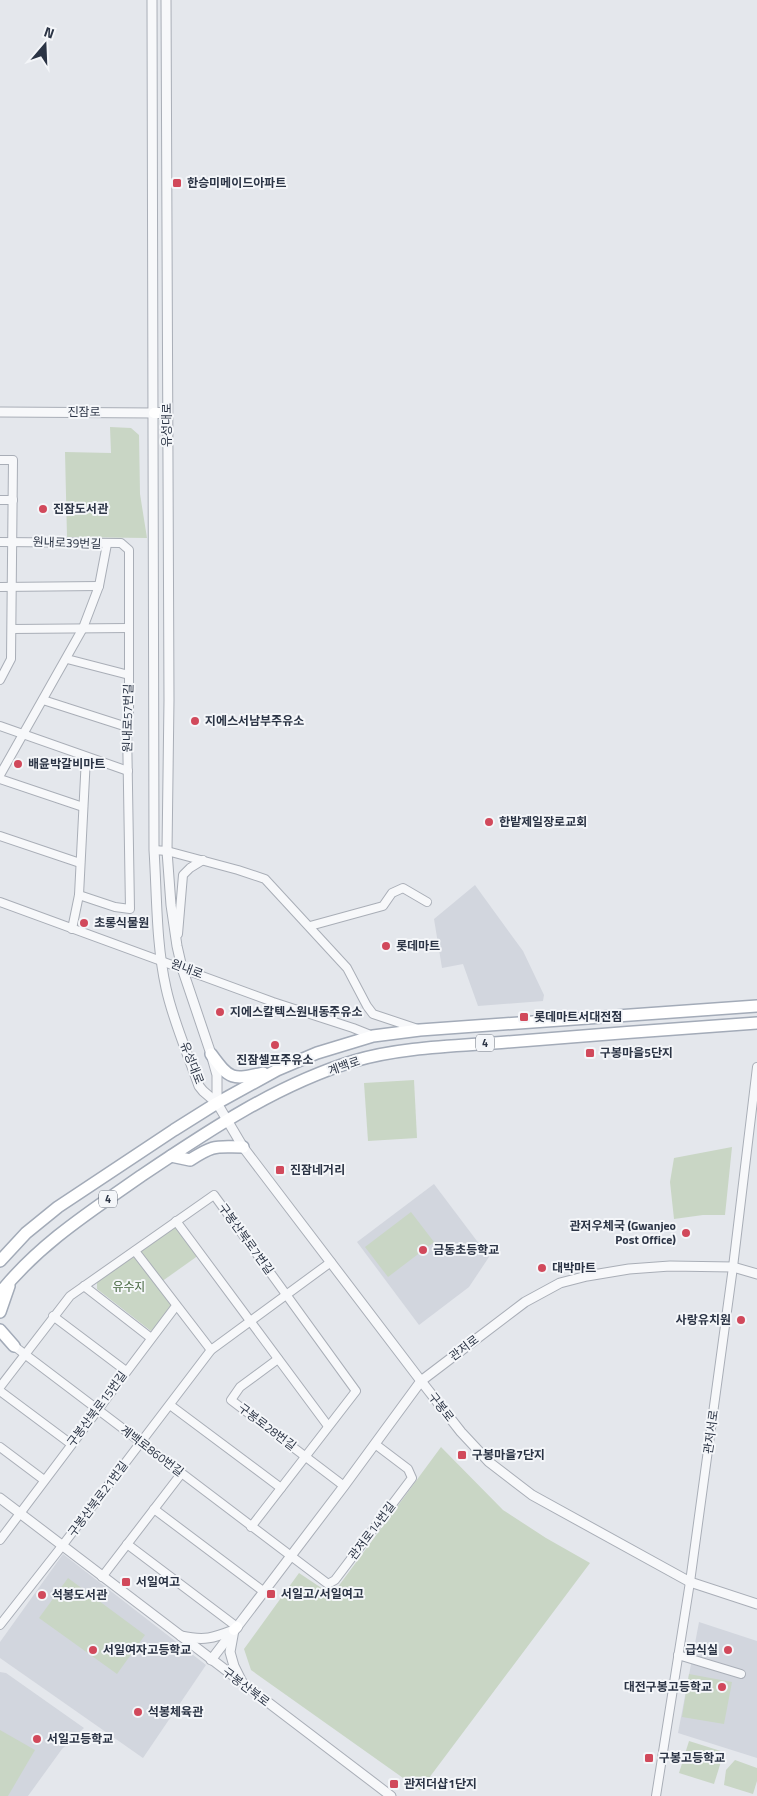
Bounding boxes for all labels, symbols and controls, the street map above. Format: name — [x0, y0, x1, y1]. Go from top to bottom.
north arrow — [20, 20, 70, 70]
text: N — [41, 21, 57, 44]
place label: 한승미메이드아파트 — [187, 173, 286, 192]
marker: 한승미메이드아파트 — [171, 177, 183, 189]
street label: 진잠로 — [67, 402, 101, 421]
street label: 유성대로 — [157, 403, 176, 447]
place label: 진잠도서관 — [53, 499, 108, 518]
marker: 진잠도서관 — [37, 503, 49, 515]
street label: 원내로39번길 — [32, 532, 102, 553]
street label: 원내로57번길 — [117, 684, 138, 752]
place label: 지에스서남부주유소 — [205, 711, 304, 730]
marker: 지에스서남부주유소 — [189, 715, 201, 727]
place label: 배윤박갈비마트 — [28, 754, 105, 773]
marker: 배윤박갈비마트 — [12, 758, 24, 770]
place label: 한밭제일장로교회 — [499, 812, 587, 831]
marker: 한밭제일장로교회 — [483, 816, 495, 828]
place label: 초롱식물원 — [94, 913, 149, 932]
marker: 초롱식물원 — [78, 917, 90, 929]
place label: 롯데마트 — [396, 936, 440, 955]
marker: 롯데마트 — [380, 940, 392, 952]
street label: 원내로 — [168, 954, 206, 983]
place label: 지에스칼텍스원내동주유소 — [230, 1002, 362, 1021]
marker: 지에스칼텍스원내동주유소 — [214, 1006, 226, 1018]
place label: 롯데마트서대전점 — [534, 1007, 622, 1026]
marker: 롯데마트서대전점 — [518, 1011, 530, 1023]
road number: 4 — [476, 1034, 494, 1052]
street label: 유성대로 — [176, 1039, 209, 1087]
marker: 진잠셀프주유소 — [269, 1039, 281, 1051]
place label: 구봉마을5단지 — [600, 1043, 673, 1062]
marker: 구봉마을5단지 — [584, 1047, 596, 1059]
place label: 진잠셀프주유소 — [236, 1050, 314, 1069]
street label: 계백로 — [325, 1051, 363, 1080]
place label: 진잠네거리 — [290, 1160, 345, 1179]
marker: 진잠네거리 — [274, 1164, 286, 1176]
road number: 4 — [99, 1190, 117, 1208]
street label: 구봉산북로7번길 — [214, 1199, 279, 1278]
place label: 관저우체국 (Gwanjeo Post Office) — [570, 1216, 676, 1249]
marker: 관저우체국 (Gwanjeo Post Office) — [680, 1227, 692, 1239]
place label: 금동초등학교 — [433, 1240, 499, 1259]
marker: 금동초등학교 — [417, 1244, 429, 1256]
place label: 대박마트 — [552, 1258, 596, 1277]
marker: 대박마트 — [536, 1262, 548, 1274]
park label: 유수지 — [112, 1277, 146, 1296]
place label: 사랑유치원 — [676, 1310, 731, 1329]
marker: 사랑유치원 — [735, 1314, 747, 1326]
street label: 관저로 — [445, 1330, 483, 1365]
street label: 구봉산북로15번길 — [62, 1367, 131, 1451]
street label: 구봉로 — [424, 1388, 459, 1426]
street label: 구봉로28번길 — [234, 1398, 300, 1455]
street label: 관저서로 — [698, 1409, 723, 1455]
street label: 계백로860번길 — [116, 1420, 188, 1481]
place label: 구봉마을7단지 — [472, 1445, 545, 1464]
marker: 구봉마을7단지 — [456, 1449, 468, 1461]
street label: 구봉산북로21번길 — [63, 1457, 132, 1541]
street label: 관저로14번길 — [343, 1498, 400, 1564]
place label: 서일여고 — [136, 1572, 180, 1591]
marker: 서일여고 — [120, 1576, 132, 1588]
place label: 서일고/서일여고 — [281, 1584, 364, 1603]
place label: 석봉도서관 — [52, 1585, 107, 1604]
marker: 서일고/서일여고 — [265, 1588, 277, 1600]
marker: 석봉도서관 — [36, 1589, 48, 1601]
place label: 서일여자고등학교 — [103, 1640, 191, 1659]
place label: 급식실 — [685, 1640, 718, 1659]
marker: 서일여자고등학교 — [87, 1644, 99, 1656]
marker: 급식실 — [722, 1644, 734, 1656]
street label: 구봉산북로 — [219, 1662, 274, 1711]
place label: 대전구봉고등학교 — [624, 1677, 712, 1696]
marker: 대전구봉고등학교 — [716, 1681, 728, 1693]
place label: 석봉체육관 — [148, 1702, 203, 1721]
marker: 석봉체육관 — [132, 1706, 144, 1718]
place label: 서일고등학교 — [47, 1729, 113, 1748]
marker: 서일고등학교 — [31, 1733, 43, 1745]
place label: 구봉고등학교 — [659, 1748, 725, 1767]
marker: 구봉고등학교 — [643, 1752, 655, 1764]
place label: 관저더샵1단지 — [404, 1774, 477, 1793]
marker: 관저더샵1단지 — [388, 1778, 400, 1790]

